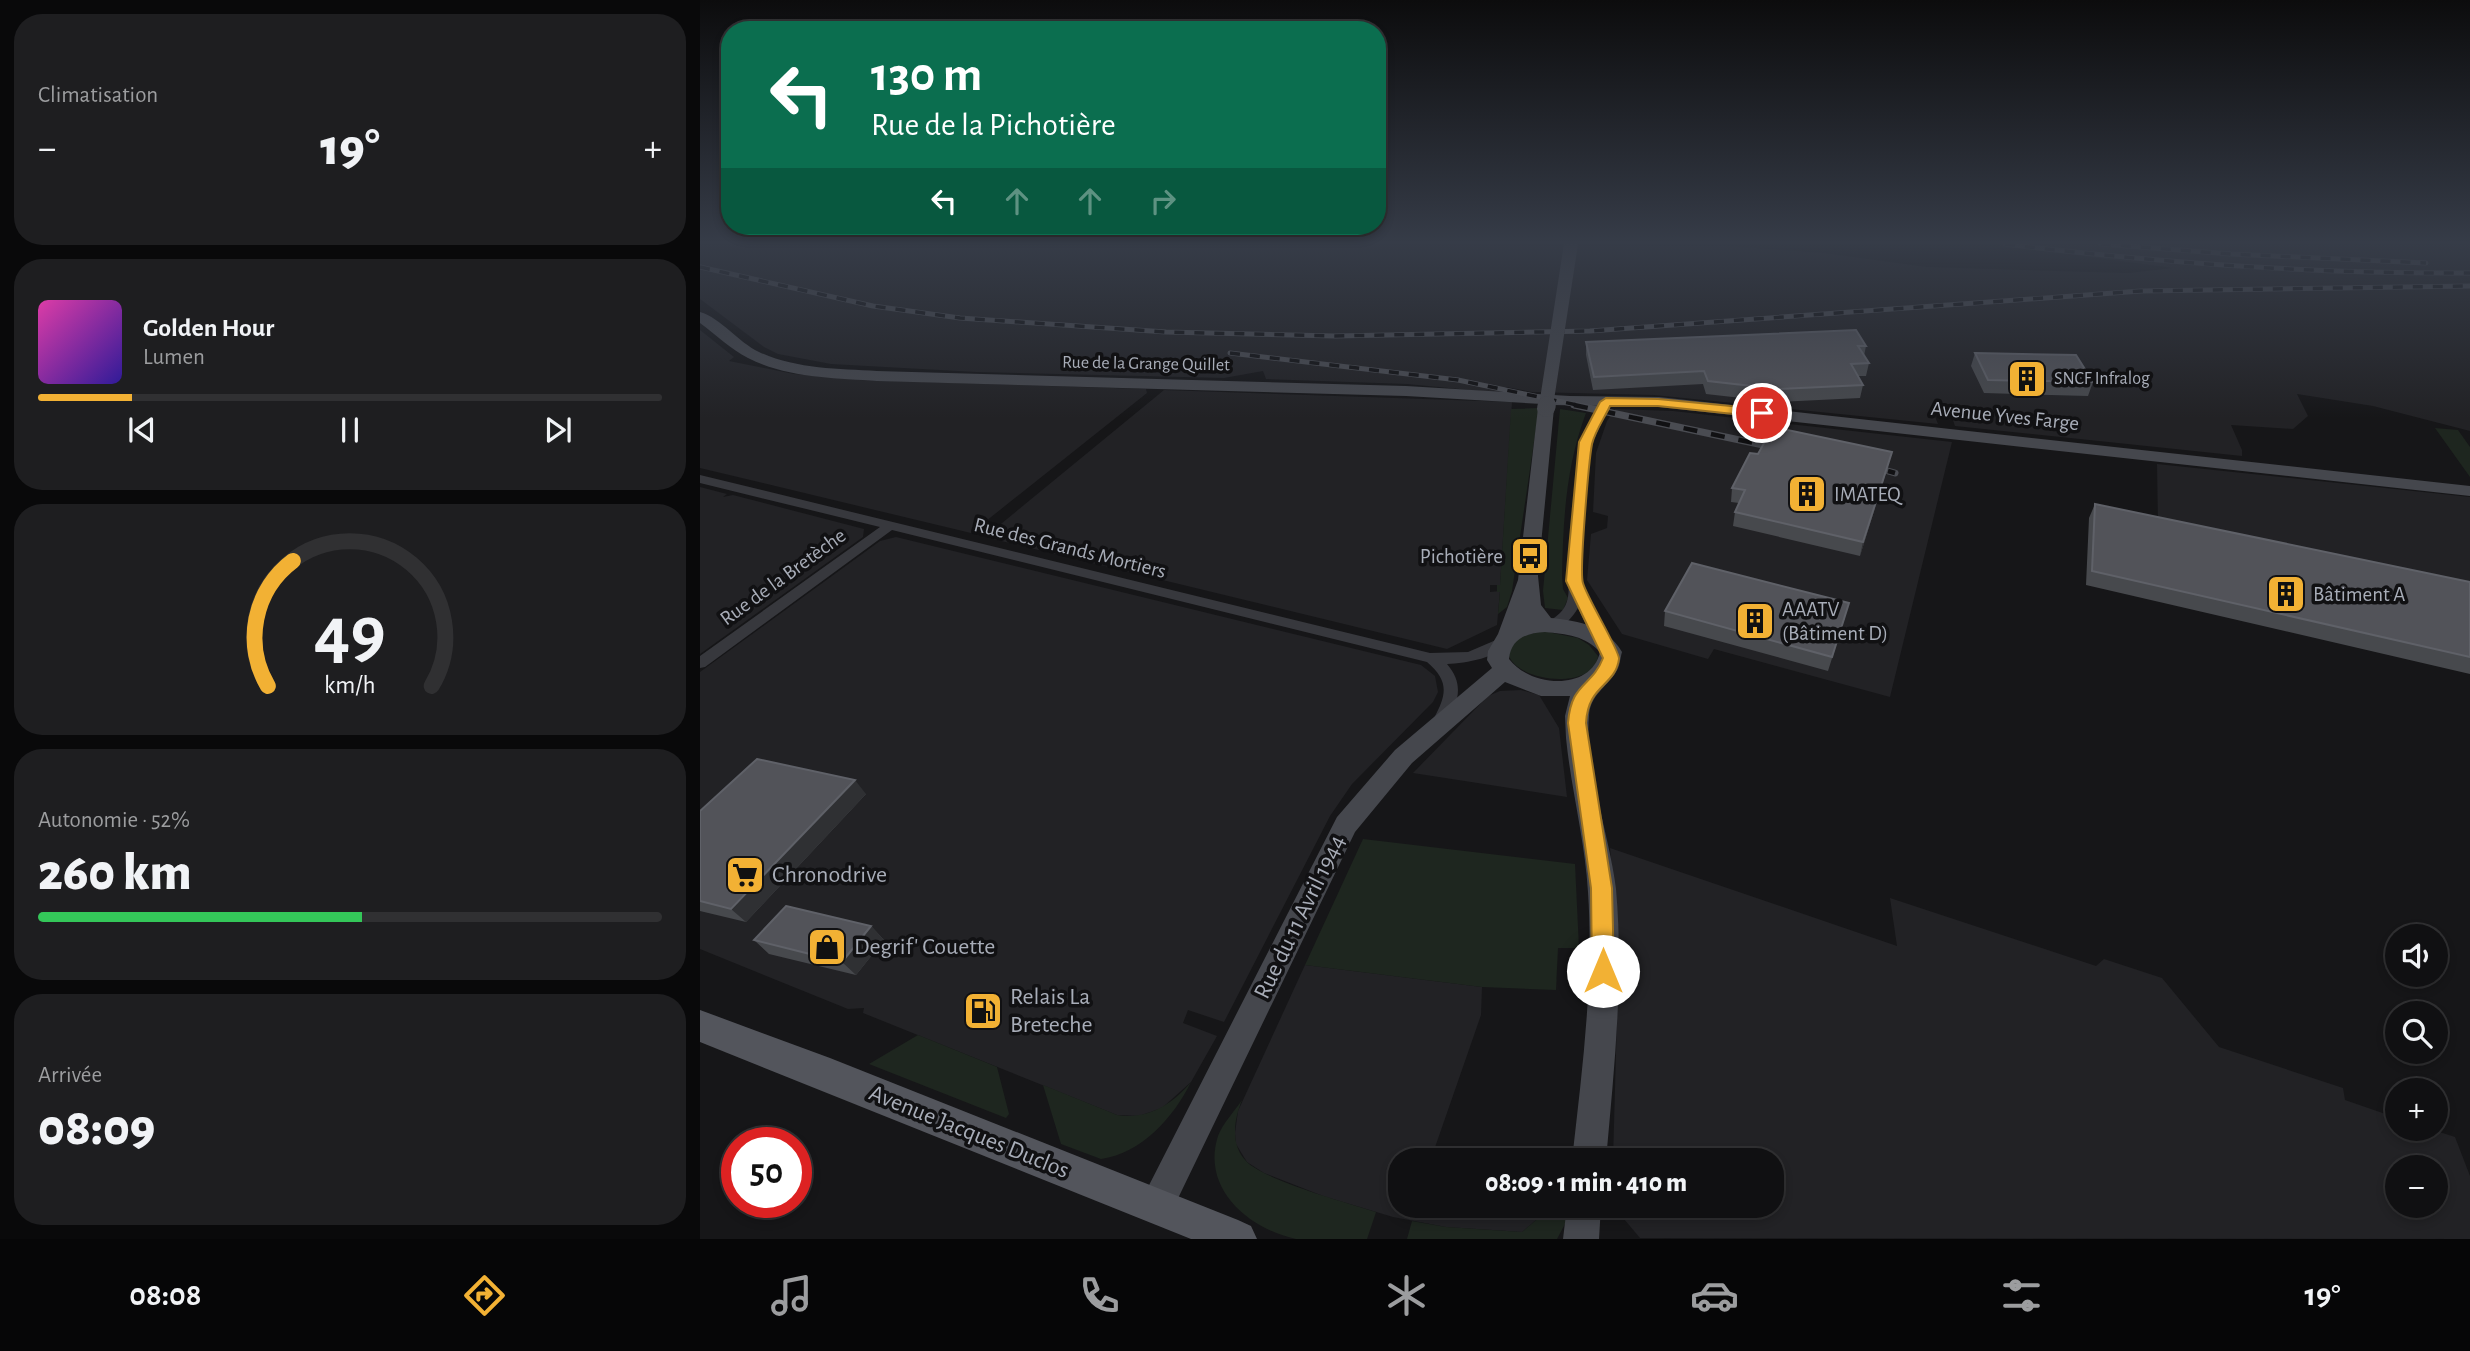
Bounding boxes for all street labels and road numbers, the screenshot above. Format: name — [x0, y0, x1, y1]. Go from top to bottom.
street label: Rue de la Grange Quillet — [1062, 354, 1230, 374]
street label: Avenue Yves Farge — [1930, 398, 2080, 434]
street label: Rue des Grands Mortiers — [972, 514, 1168, 582]
street label: Rue de la Bretèche — [716, 524, 850, 630]
street label: Rue du 11 Avril 1944 — [1250, 831, 1350, 1003]
street label: Avenue Jacques Duclos — [866, 1081, 1072, 1183]

